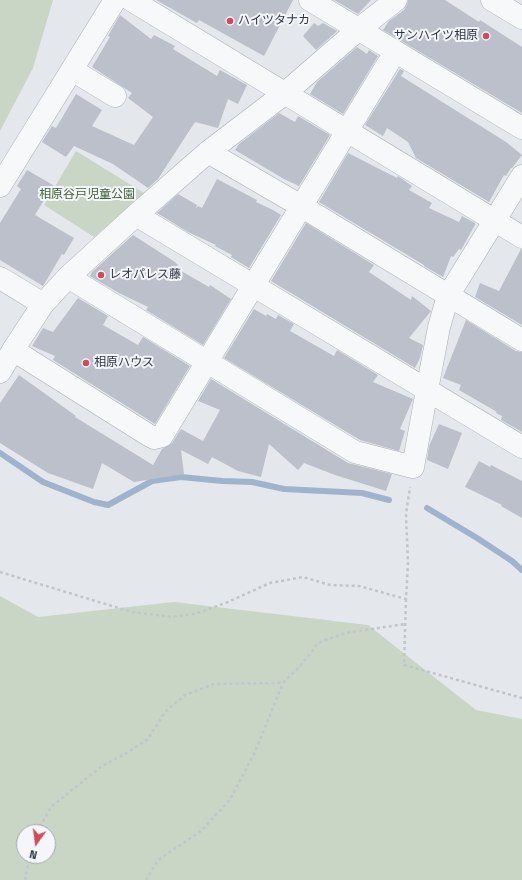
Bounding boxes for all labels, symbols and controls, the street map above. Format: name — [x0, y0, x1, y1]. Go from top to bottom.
place label: ハイツタナカ — [238, 14, 310, 28]
marker: ハイツタナカ — [225, 16, 235, 26]
place label: サンハイツ相原 — [394, 29, 478, 43]
marker: サンハイツ相原 — [481, 31, 491, 41]
park label: 相原谷戸児童公園 — [39, 188, 135, 202]
place label: レオパレス藤 — [109, 268, 181, 282]
marker: レオパレス藤 — [96, 270, 106, 280]
place label: 相原ハウス — [94, 356, 154, 370]
marker: 相原ハウス — [81, 358, 91, 368]
north arrow — [16, 824, 56, 864]
text: N — [28, 846, 39, 863]

